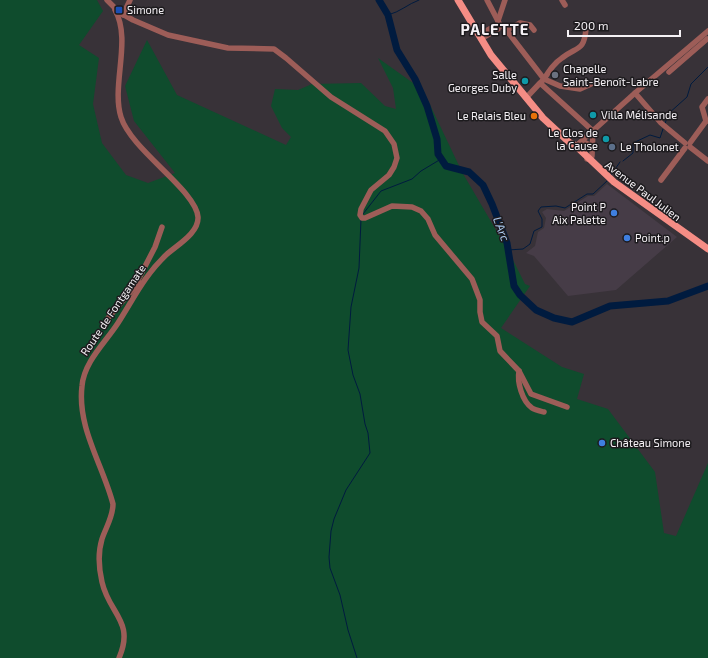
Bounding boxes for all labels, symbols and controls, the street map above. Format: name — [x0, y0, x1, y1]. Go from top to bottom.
place label: Simone — [127, 3, 164, 16]
marker: Simone — [114, 5, 124, 15]
scale bar — [568, 12, 680, 38]
text: 200 m — [574, 18, 608, 32]
district label: PALETTE — [460, 20, 530, 38]
place label: Chapelle Saint-Benoît-Labre — [563, 62, 659, 88]
place label: Salle Georges Duby — [448, 68, 517, 94]
marker: Chapelle Saint-Benoît-Labre — [550, 70, 560, 80]
marker: Salle Georges Duby — [520, 76, 530, 86]
place label: Villa Mélisande — [601, 108, 677, 121]
place label: Le Relais Bleu — [457, 109, 526, 122]
marker: Villa Mélisande — [588, 110, 598, 120]
marker: Le Relais Bleu — [529, 111, 539, 121]
place label: Le Clos de la Cause — [548, 126, 598, 152]
marker: Le Clos de la Cause — [601, 134, 611, 144]
place label: Le Tholonet — [620, 140, 679, 153]
marker: Le Tholonet — [607, 142, 617, 152]
street label: Avenue Paul Julien — [603, 158, 684, 223]
place label: Point P Aix Palette — [552, 200, 606, 226]
marker: Point P Aix Palette — [609, 208, 619, 218]
water label: L'Arc — [491, 214, 513, 243]
place label: Point.p — [635, 231, 670, 244]
marker: Point.p — [622, 233, 632, 243]
street label: Route de Fontgamate — [77, 262, 148, 358]
place label: Château Simone — [610, 436, 691, 449]
marker: Château Simone — [597, 438, 607, 448]

